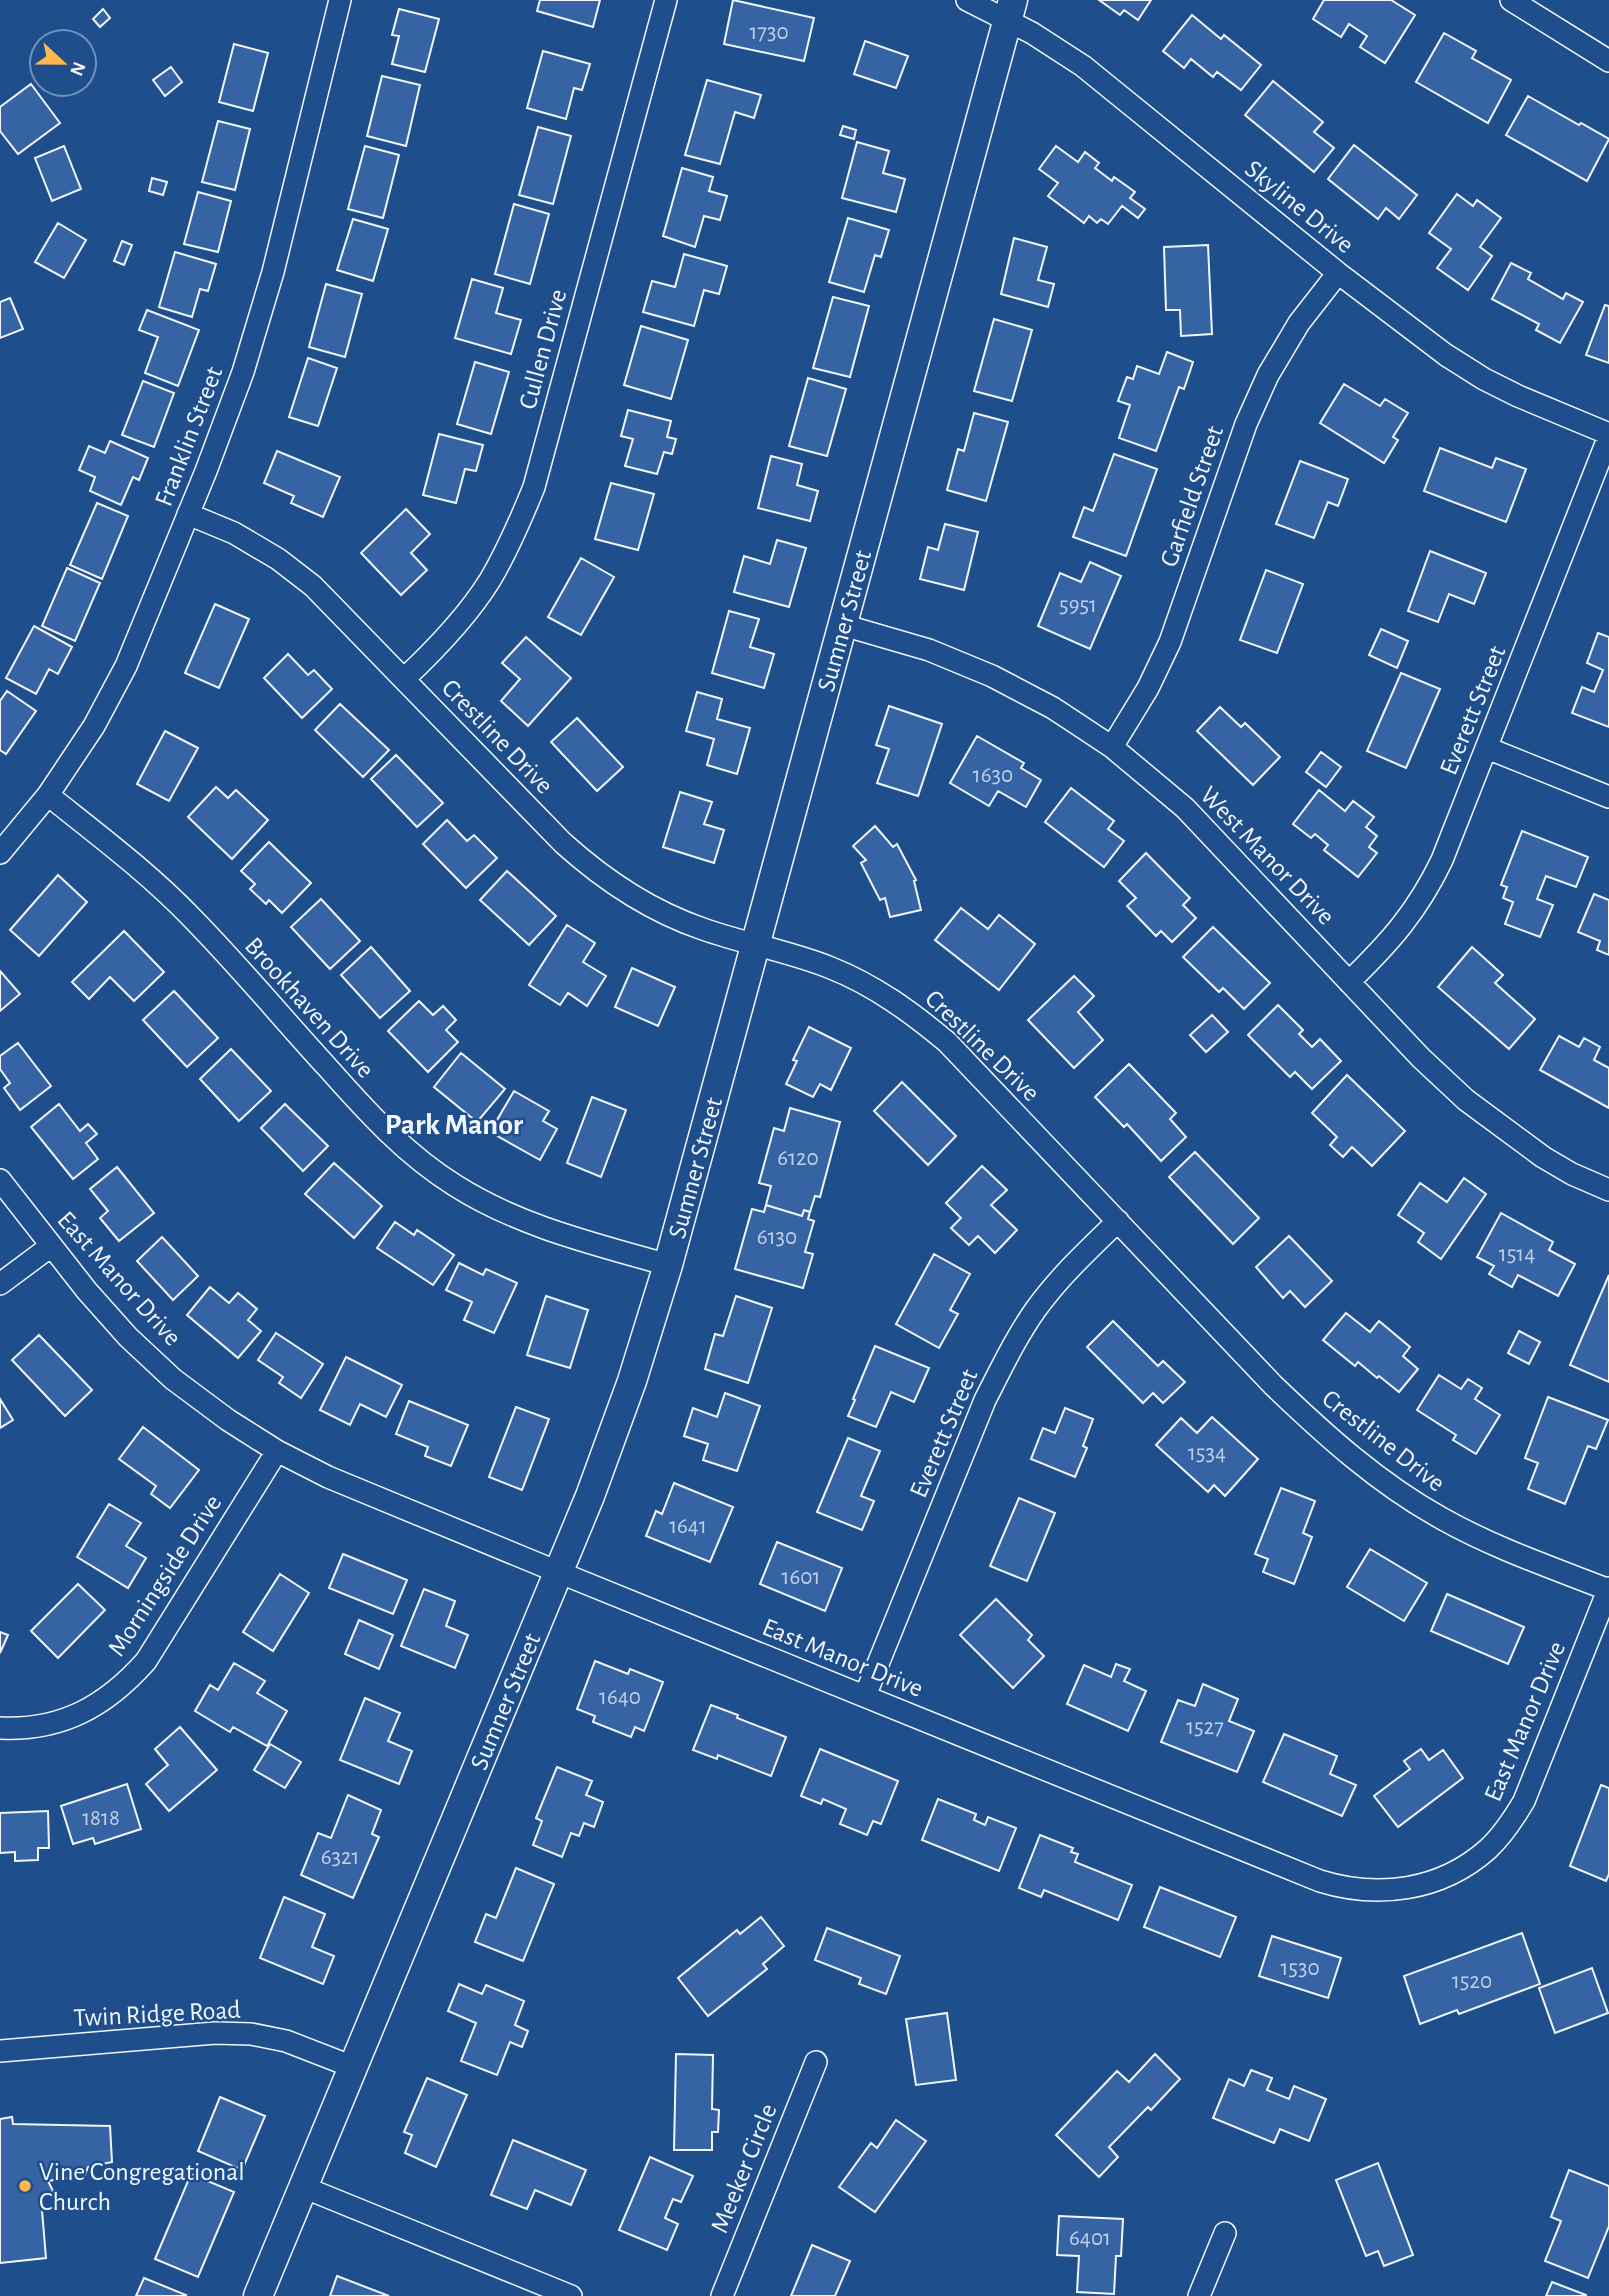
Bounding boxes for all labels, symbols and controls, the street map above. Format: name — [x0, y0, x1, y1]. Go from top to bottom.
house number: 1730 — [749, 21, 789, 44]
north arrow — [28, 28, 98, 98]
text: N — [66, 59, 89, 78]
street label: Skyline Drive — [1240, 155, 1359, 258]
street label: Cullen Drive — [514, 286, 571, 412]
street label: Franklin Street — [150, 363, 227, 510]
street label: Garfield Street — [1156, 422, 1228, 570]
street label: Sumner Street — [813, 547, 876, 694]
house number: 5951 — [1059, 594, 1097, 617]
street label: Everett Street — [1435, 642, 1511, 779]
street label: Crestline Drive — [437, 675, 558, 799]
house number: 1630 — [973, 764, 1013, 787]
street label: West Manor Drive — [1195, 782, 1339, 930]
street label: Brookhaven Drive — [240, 932, 379, 1083]
street label: Crestline Drive — [920, 985, 1044, 1106]
street label: Sumner Street — [664, 1094, 727, 1241]
district label: Park Manor — [385, 1110, 524, 1140]
house number: 6120 — [777, 1147, 819, 1170]
street label: East Manor Drive — [52, 1206, 186, 1351]
house number: 6130 — [757, 1226, 797, 1249]
house number: 1514 — [1499, 1243, 1535, 1266]
street label: Everett Street — [905, 1365, 983, 1501]
street label: Crestline Drive — [1317, 1385, 1450, 1497]
house number: 1534 — [1188, 1442, 1226, 1465]
street label: Morningside Drive — [103, 1490, 227, 1661]
house number: 1641 — [669, 1515, 707, 1538]
house number: 1601 — [782, 1566, 820, 1589]
street label: East Manor Drive — [759, 1614, 927, 1702]
street label: Sumner Street — [466, 1630, 546, 1774]
street label: East Manor Drive — [1480, 1638, 1570, 1805]
house number: 1640 — [599, 1686, 641, 1709]
house number: 1527 — [1186, 1716, 1224, 1739]
house number: 1818 — [82, 1807, 120, 1830]
house number: 6321 — [321, 1846, 359, 1869]
house number: 1530 — [1280, 1957, 1320, 1980]
house number: 1520 — [1452, 1970, 1492, 1993]
street label: Twin Ridge Road — [73, 1997, 241, 2031]
street label: Meeker Circle — [706, 2100, 782, 2237]
place label: Vine Congregational Church — [39, 2159, 245, 2215]
marker: Vine Congregational Church — [17, 2178, 33, 2194]
house number: 6401 — [1069, 2227, 1111, 2250]

